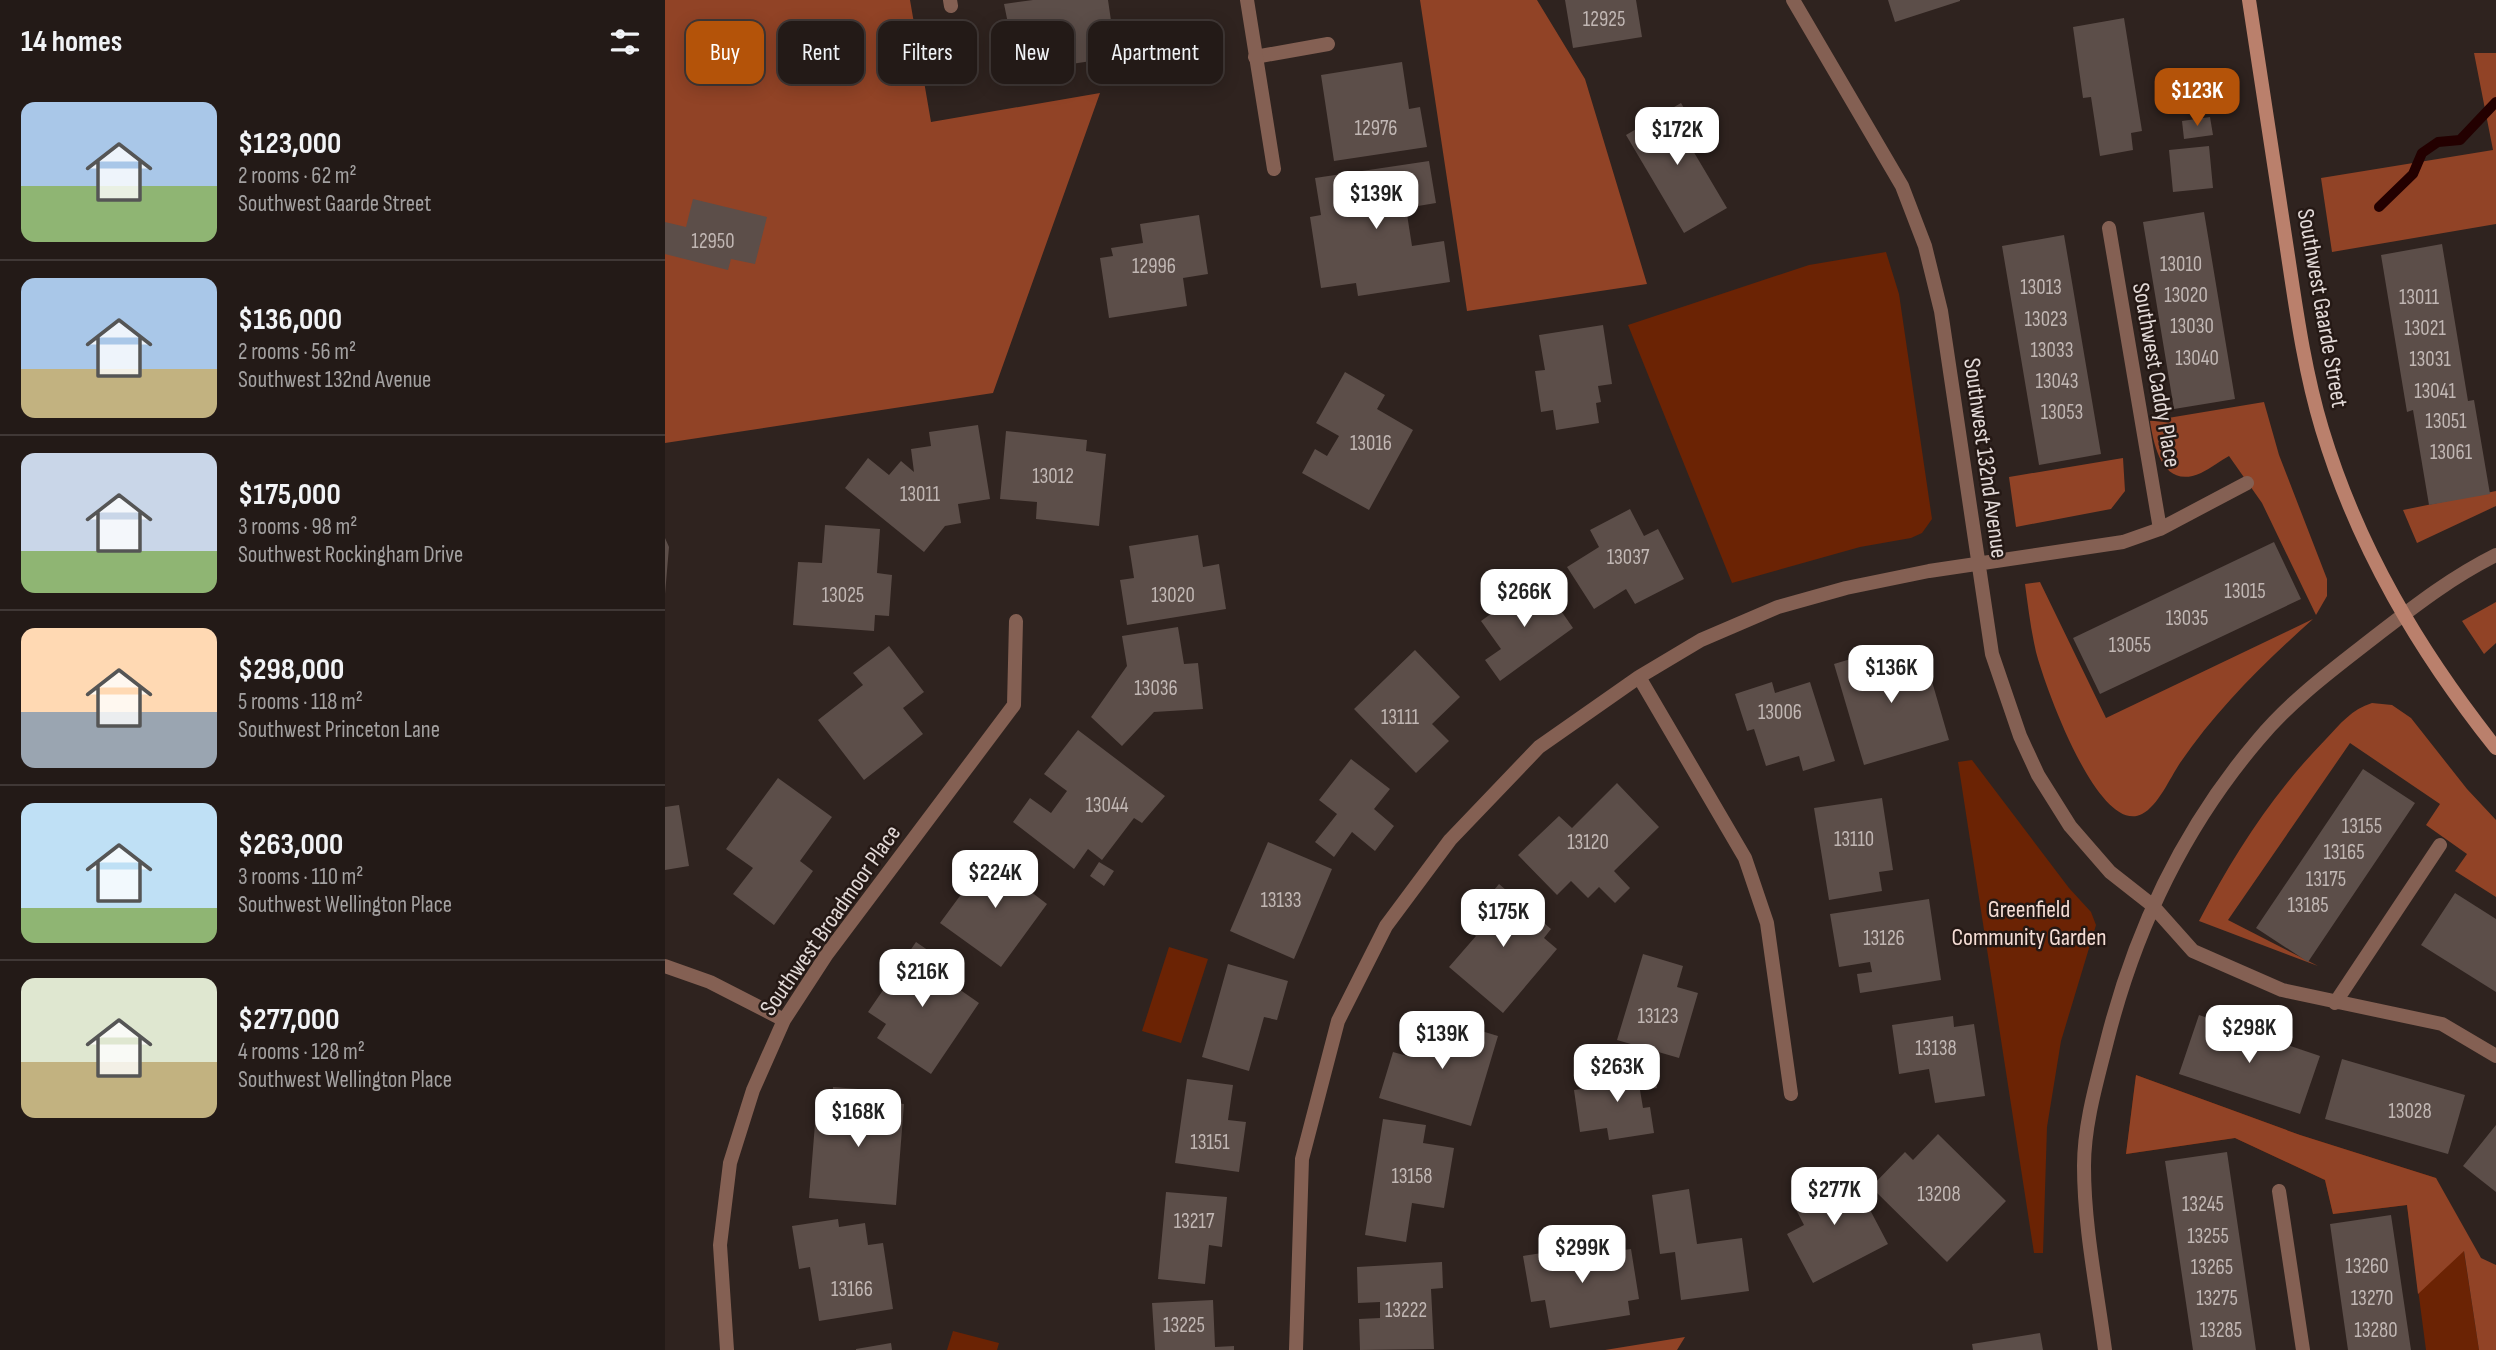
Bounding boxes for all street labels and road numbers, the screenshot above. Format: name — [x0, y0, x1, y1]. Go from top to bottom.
street label: Southwest Gaarde Street — [2291, 206, 2354, 410]
street label: Southwest Caddy Place — [2126, 280, 2187, 470]
street label: Southwest 132nd Avenue — [1957, 356, 2014, 560]
street label: Southwest Broadmoor Place — [754, 819, 907, 1021]

